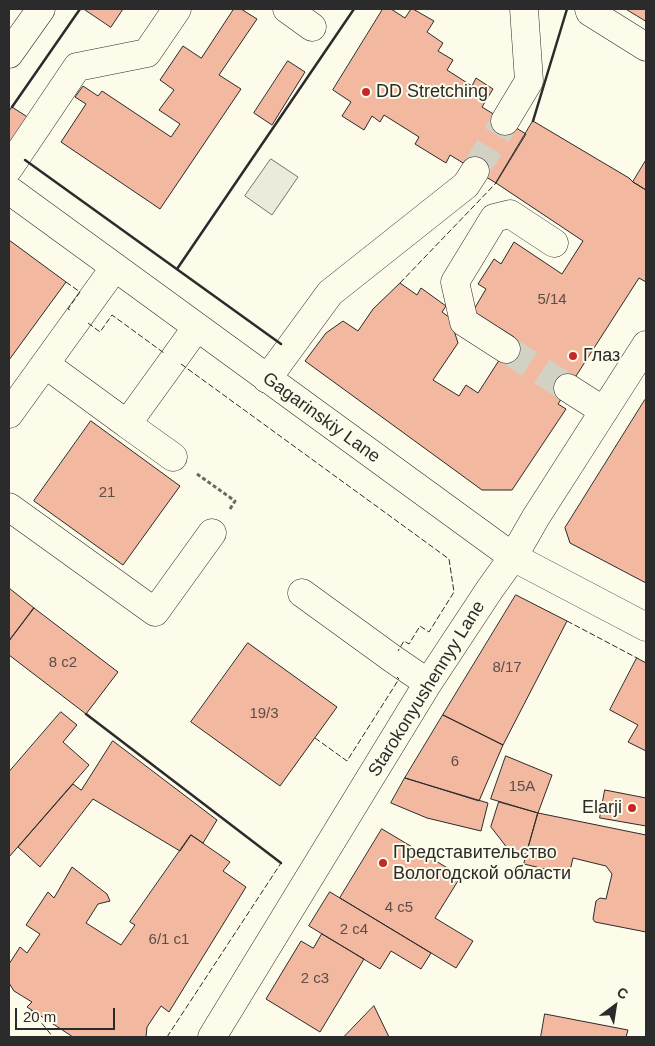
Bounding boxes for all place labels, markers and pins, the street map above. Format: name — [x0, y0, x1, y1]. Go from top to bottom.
place label: DD Stretching — [376, 81, 488, 103]
marker: DD Stretching — [360, 86, 372, 98]
place label: Глаз — [583, 345, 620, 367]
marker: Глаз — [567, 350, 579, 362]
place label: Elarji — [582, 797, 622, 819]
marker: Elarji — [626, 802, 638, 814]
place label: Представительство Вологодской области — [393, 842, 571, 884]
marker: Представительство Вологодской области — [377, 857, 389, 869]

